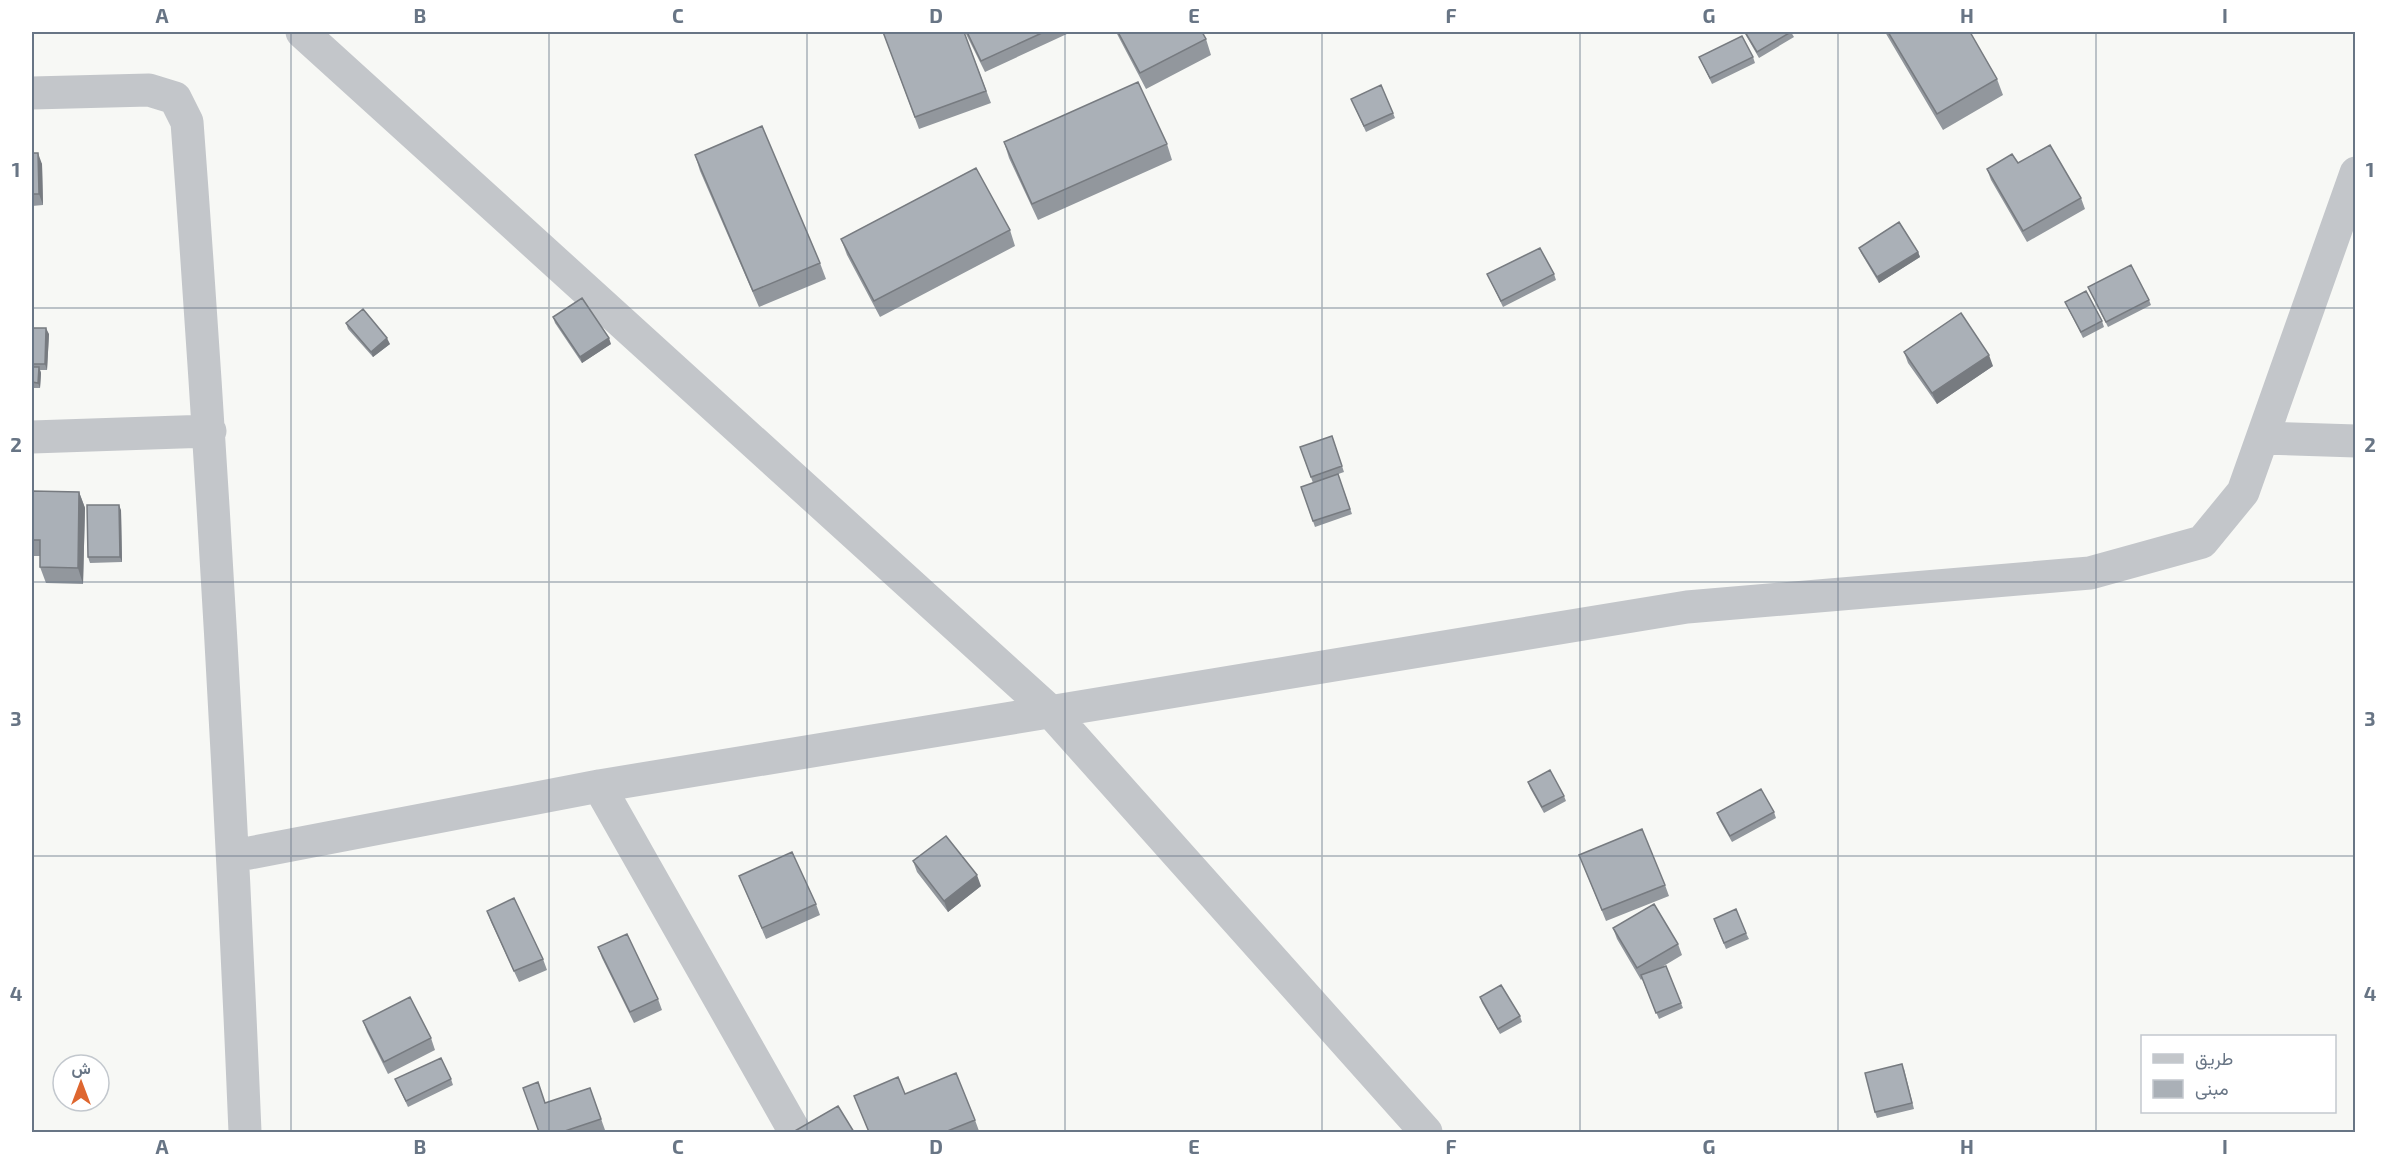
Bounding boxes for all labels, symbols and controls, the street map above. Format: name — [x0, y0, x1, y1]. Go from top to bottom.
text: A — [155, 3, 169, 27]
text: B — [414, 3, 426, 27]
text: C — [672, 3, 684, 27]
text: D — [929, 3, 943, 27]
text: E — [1188, 3, 1200, 27]
text: F — [1445, 3, 1457, 27]
text: G — [1703, 3, 1715, 27]
text: H — [1960, 3, 1974, 27]
text: I — [2222, 3, 2228, 27]
text: 1 — [12, 157, 20, 181]
text: 1 — [2366, 157, 2374, 181]
text: 2 — [10, 432, 22, 456]
text: 2 — [2364, 432, 2376, 456]
text: 3 — [10, 706, 22, 730]
text: 3 — [2364, 706, 2376, 730]
text: 4 — [10, 981, 23, 1005]
text: 4 — [2364, 981, 2377, 1005]
legend — [2141, 1035, 2336, 1113]
text: طريق — [2195, 1047, 2233, 1070]
north arrow — [51, 1053, 111, 1113]
text: ش — [71, 1058, 91, 1078]
text: مبنى — [2195, 1077, 2229, 1100]
text: A — [155, 1134, 169, 1158]
text: B — [414, 1134, 426, 1158]
text: C — [672, 1134, 684, 1158]
text: D — [929, 1134, 943, 1158]
text: E — [1188, 1134, 1200, 1158]
text: F — [1445, 1134, 1457, 1158]
text: G — [1703, 1134, 1715, 1158]
text: H — [1960, 1134, 1974, 1158]
text: I — [2222, 1134, 2228, 1158]

